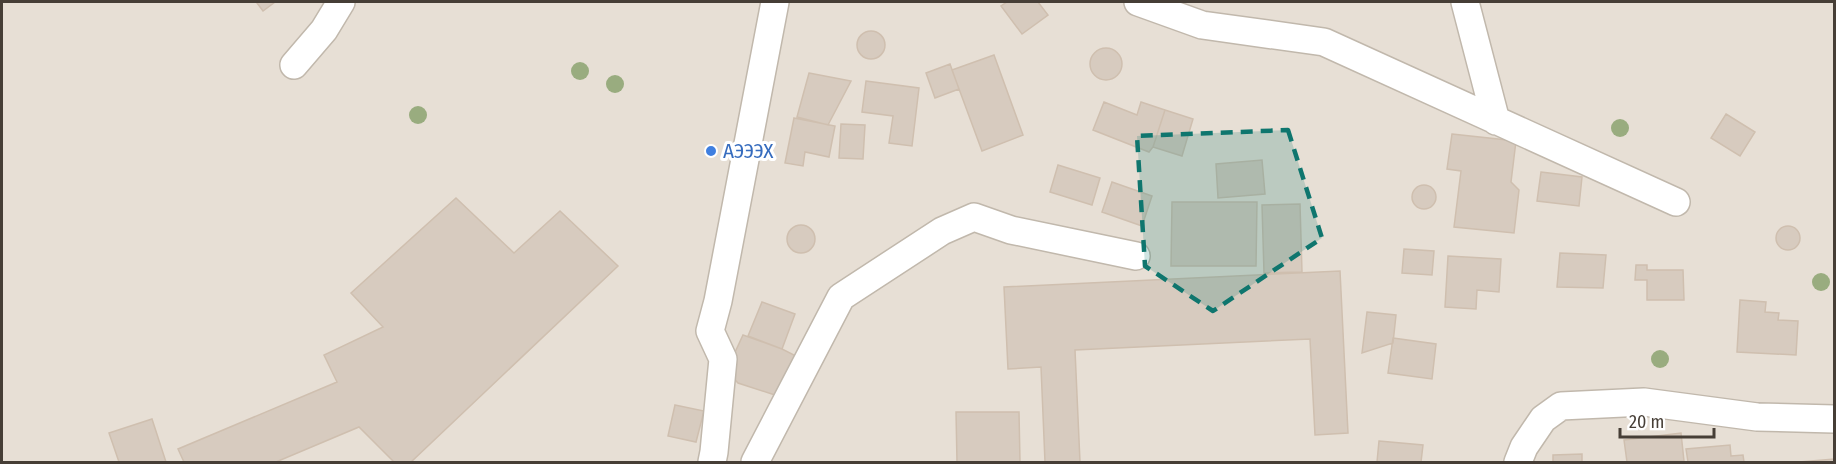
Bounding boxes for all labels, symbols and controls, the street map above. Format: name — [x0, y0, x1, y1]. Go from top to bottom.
place label: АЭЭЭХ — [723, 138, 774, 164]
marker: АЭЭЭХ — [704, 144, 718, 158]
scale bar — [1620, 401, 1714, 439]
text: 20 m — [1629, 411, 1664, 433]

